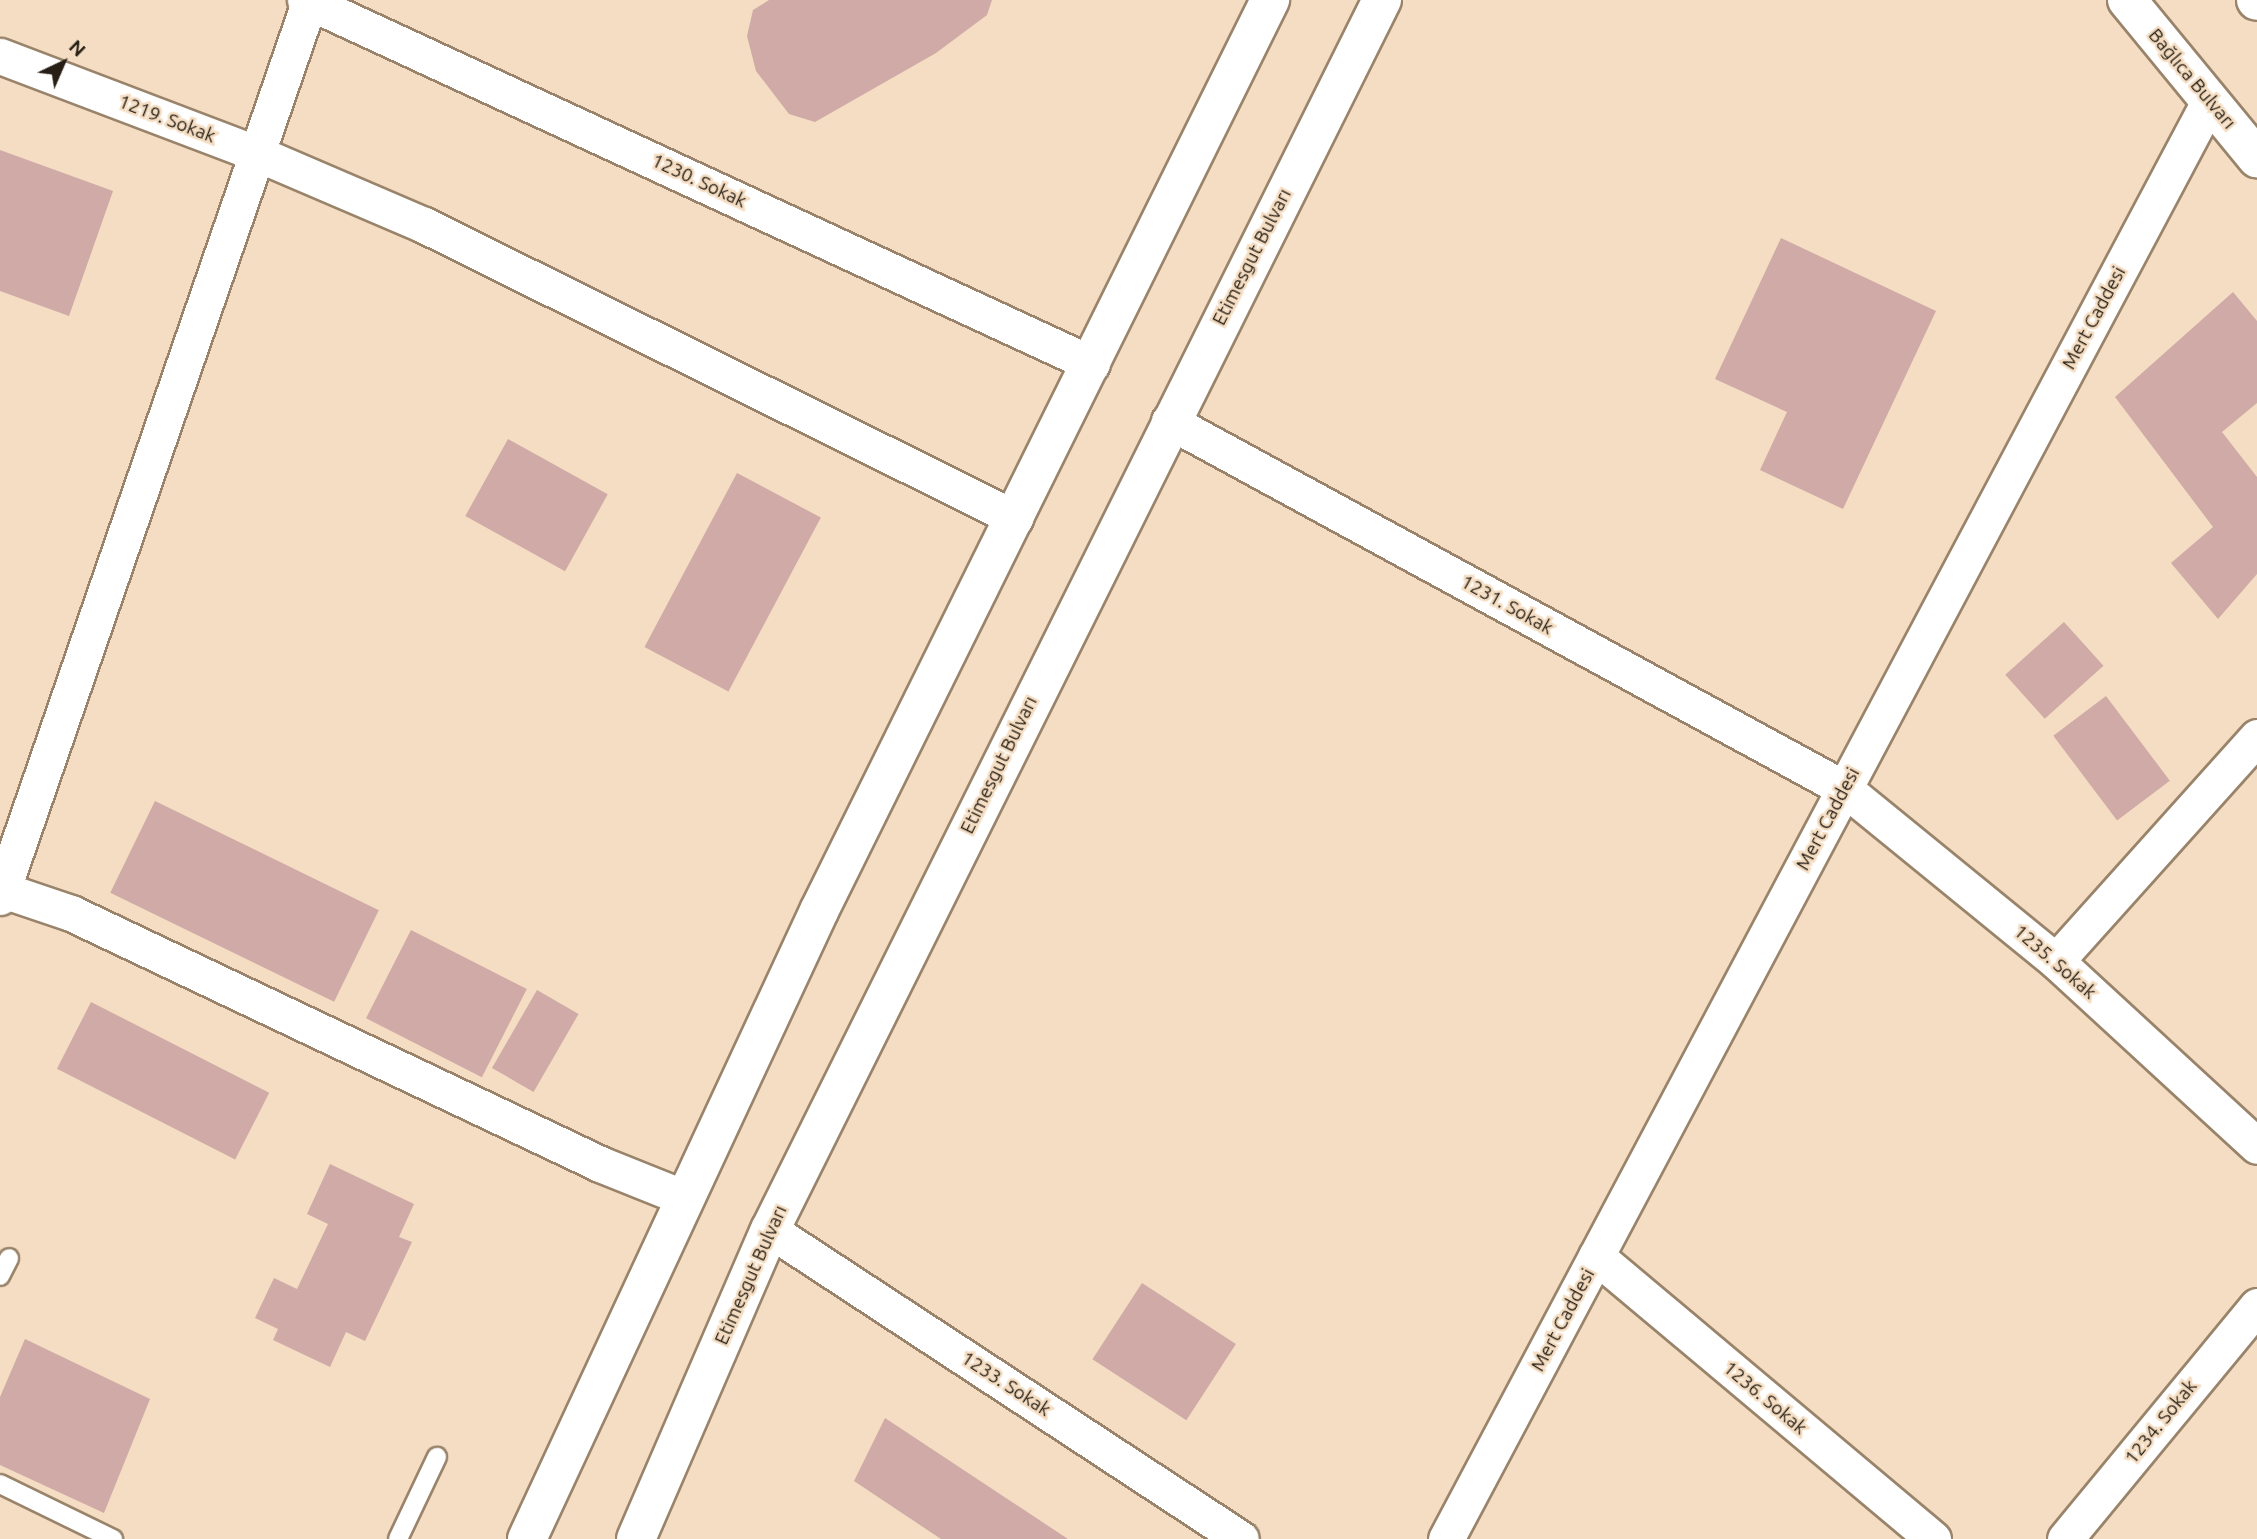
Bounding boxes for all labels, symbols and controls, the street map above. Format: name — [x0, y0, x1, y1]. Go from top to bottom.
street label: Bağlıca Bulvarı — [2143, 24, 2241, 134]
north arrow — [28, 28, 98, 98]
text: N — [65, 35, 90, 61]
street label: 1219. Sokak — [115, 90, 219, 148]
street label: 1230. Sokak — [648, 149, 750, 213]
street label: Etimesgut Bulvarı — [1208, 185, 1296, 329]
street label: Mert Caddesi — [2057, 263, 2131, 373]
street label: 1231. Sokak — [1457, 570, 1557, 640]
street label: Etimesgut Bulvarı — [956, 693, 1042, 837]
street label: Mert Caddesi — [1791, 764, 1865, 874]
street label: 1235. Sokak — [2009, 920, 2101, 1004]
street label: Etimesgut Bulvarı — [710, 1202, 792, 1348]
street label: Mert Caddesi — [1526, 1265, 1600, 1375]
street label: 1233. Sokak — [957, 1347, 1055, 1421]
street label: 1236. Sokak — [1719, 1357, 1811, 1439]
street label: 1234. Sokak — [2120, 1375, 2202, 1469]

